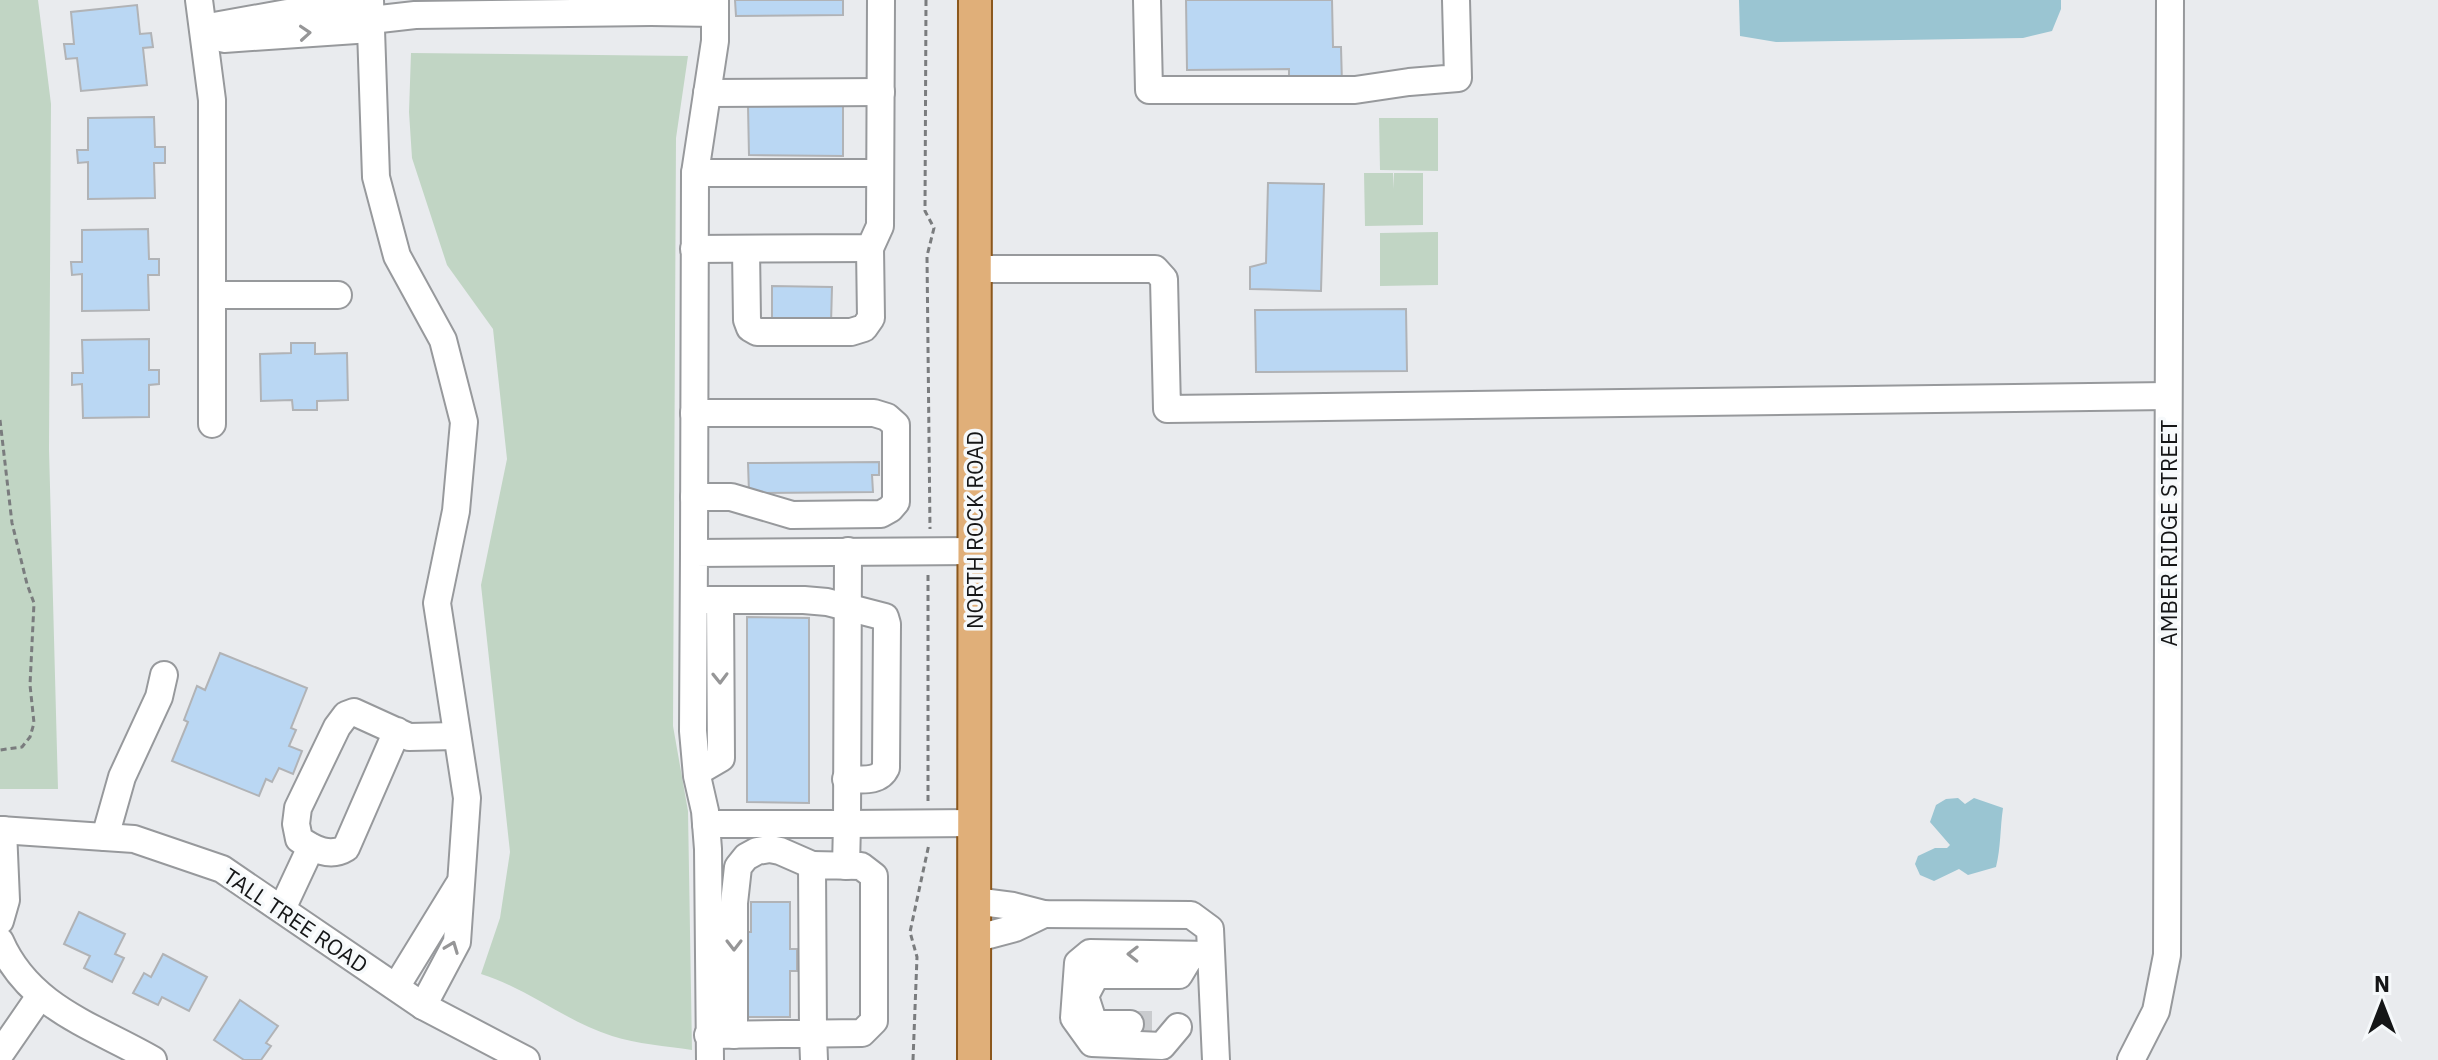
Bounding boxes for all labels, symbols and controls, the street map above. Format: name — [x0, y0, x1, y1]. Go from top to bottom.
one-way arrow — [299, 25, 312, 42]
street label: AMBER RIDGE STREET — [2154, 419, 2183, 646]
street label: NORTH ROCK ROAD — [960, 431, 989, 629]
one-way arrow — [712, 672, 729, 685]
street label: TALL TREE ROAD — [218, 861, 374, 979]
one-way arrow — [725, 939, 743, 952]
one-way arrow — [442, 941, 459, 955]
one-way arrow — [1126, 945, 1139, 963]
north arrow — [2342, 964, 2422, 1044]
text: N — [2374, 969, 2390, 998]

